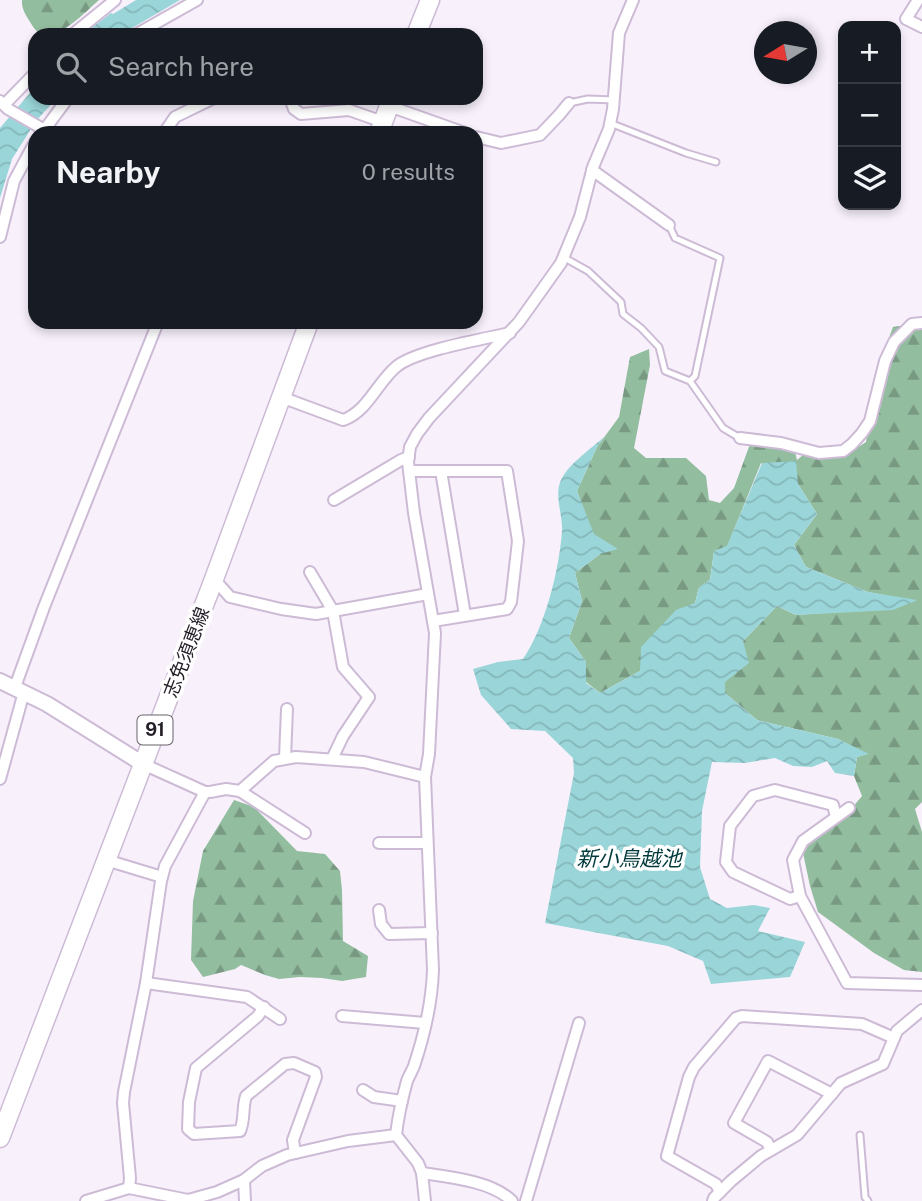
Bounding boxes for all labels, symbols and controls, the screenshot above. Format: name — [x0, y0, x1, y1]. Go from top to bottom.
north arrow — [754, 21, 817, 84]
map controls — [838, 21, 901, 210]
button: + — [838, 21, 901, 84]
search box — [28, 28, 483, 105]
icon: search — [52, 48, 90, 86]
text: Search here — [108, 51, 254, 82]
button: − — [838, 84, 901, 147]
button: layers — [838, 147, 901, 210]
text: Nearby — [56, 154, 160, 190]
text: 0 results — [362, 158, 455, 185]
street label: 志免須恵線 — [159, 604, 213, 700]
road number: 91 — [138, 716, 172, 744]
water label: 新小鳥越池 — [577, 846, 683, 871]

